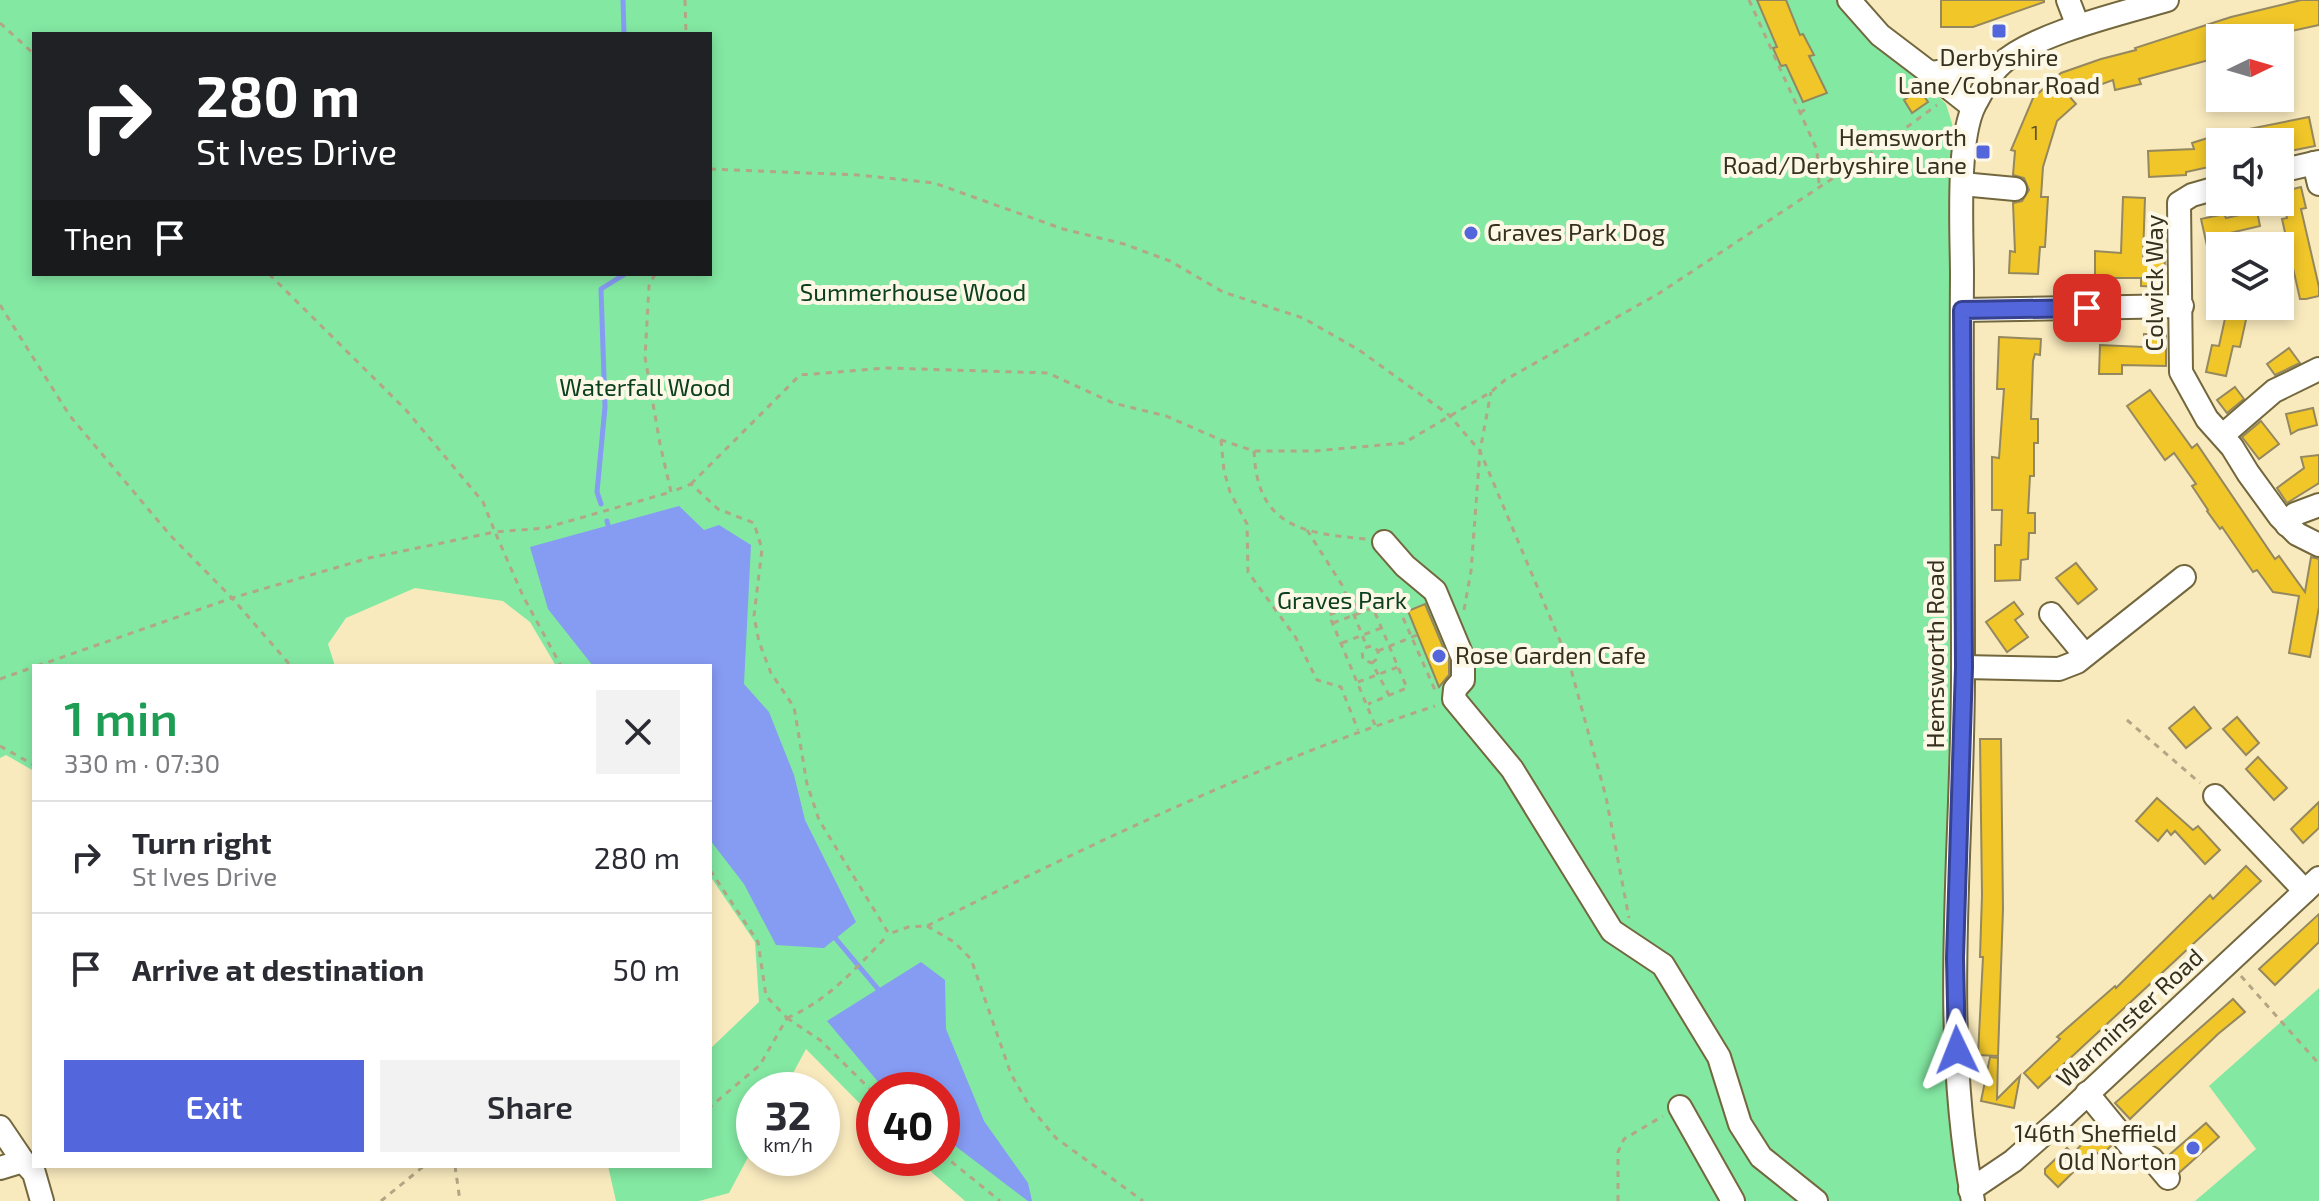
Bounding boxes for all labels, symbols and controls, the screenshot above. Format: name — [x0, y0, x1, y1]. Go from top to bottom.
marker: Derbyshire Lane/Cobnar Road — [1990, 22, 2008, 40]
north arrow — [2206, 24, 2294, 112]
map controls — [2206, 24, 2294, 320]
place label: Derbyshire Lane/Cobnar Road — [1898, 42, 2100, 99]
text: 280 m — [196, 61, 360, 128]
icon: right — [64, 64, 168, 168]
house number: 1 — [2031, 120, 2039, 144]
place label: Hemsworth Road/Derbyshire Lane — [1723, 122, 1967, 179]
button: sound — [2206, 128, 2294, 216]
text: St Ives Drive — [196, 129, 397, 172]
marker: Hemsworth Road/Derbyshire Lane — [1974, 143, 1992, 161]
street label: Colwick Way — [2139, 214, 2168, 351]
icon: arrive — [148, 216, 192, 260]
place label: Graves Park Dog — [1487, 217, 1665, 246]
text: Then — [64, 220, 132, 256]
marker: Graves Park Dog — [1462, 224, 1480, 242]
button: layers — [2206, 232, 2294, 320]
pin — [2053, 274, 2121, 342]
park label: Summerhouse Wood — [800, 277, 1026, 306]
icon: arrive — [2065, 286, 2109, 330]
park label: Waterfall Wood — [559, 372, 731, 401]
street label: Hemsworth Road — [1920, 560, 1949, 748]
park label: Graves Park — [1277, 585, 1407, 614]
place label: Rose Garden Cafe — [1455, 640, 1646, 669]
marker: Rose Garden Cafe — [1430, 647, 1448, 665]
text: 1 min — [64, 688, 178, 746]
button: close — [596, 690, 680, 774]
text: 330 m · 07:30 — [64, 747, 220, 778]
text: Turn right — [132, 824, 272, 860]
icon: right — [64, 835, 108, 879]
text: 280 m — [594, 839, 680, 875]
text: St Ives Drive — [132, 860, 277, 891]
street label: Warminster Road — [2050, 941, 2208, 1092]
icon: arrive — [64, 947, 108, 991]
text: Arrive at destination — [132, 951, 424, 987]
text: 50 m — [613, 951, 680, 987]
position arrow — [1915, 1008, 1999, 1092]
button: Exit — [64, 1060, 364, 1152]
button: Share — [380, 1060, 680, 1152]
speed limit sign: 40 — [856, 1072, 960, 1176]
text: 32 — [765, 1090, 811, 1138]
place label: 146th Sheffield Old Norton — [2014, 1118, 2177, 1175]
text: km/h — [763, 1132, 813, 1156]
marker: 146th Sheffield Old Norton — [2184, 1139, 2202, 1157]

